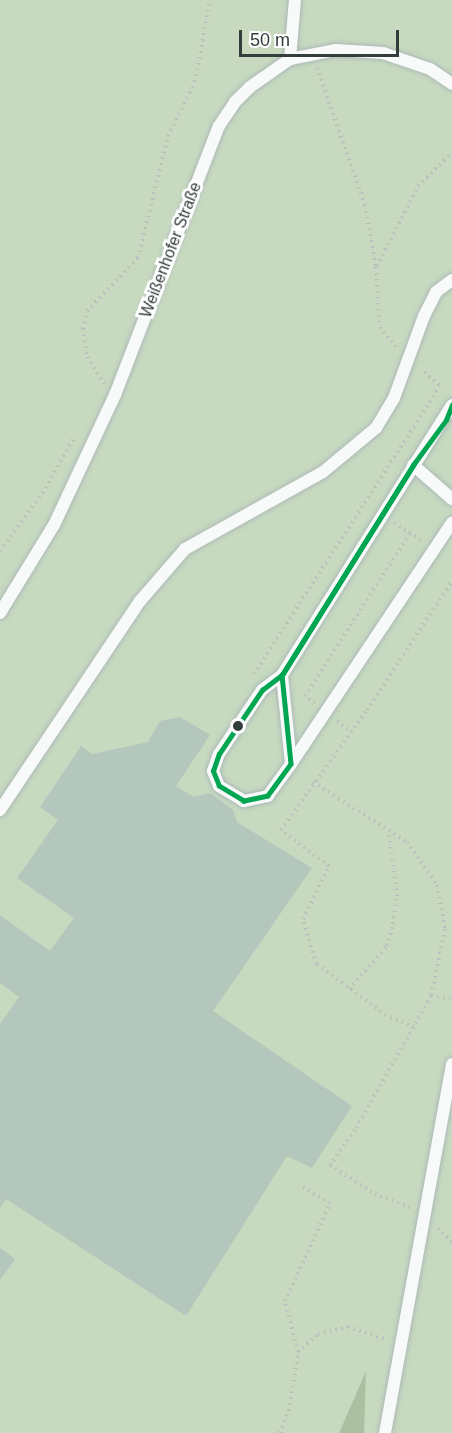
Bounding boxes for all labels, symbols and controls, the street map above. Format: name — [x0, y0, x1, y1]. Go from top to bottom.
scale bar — [242, 18, 402, 56]
text: 50 m — [250, 30, 290, 50]
street label: Weißenhofer Straße — [136, 179, 206, 321]
unlabelled marker — [232, 720, 244, 732]

